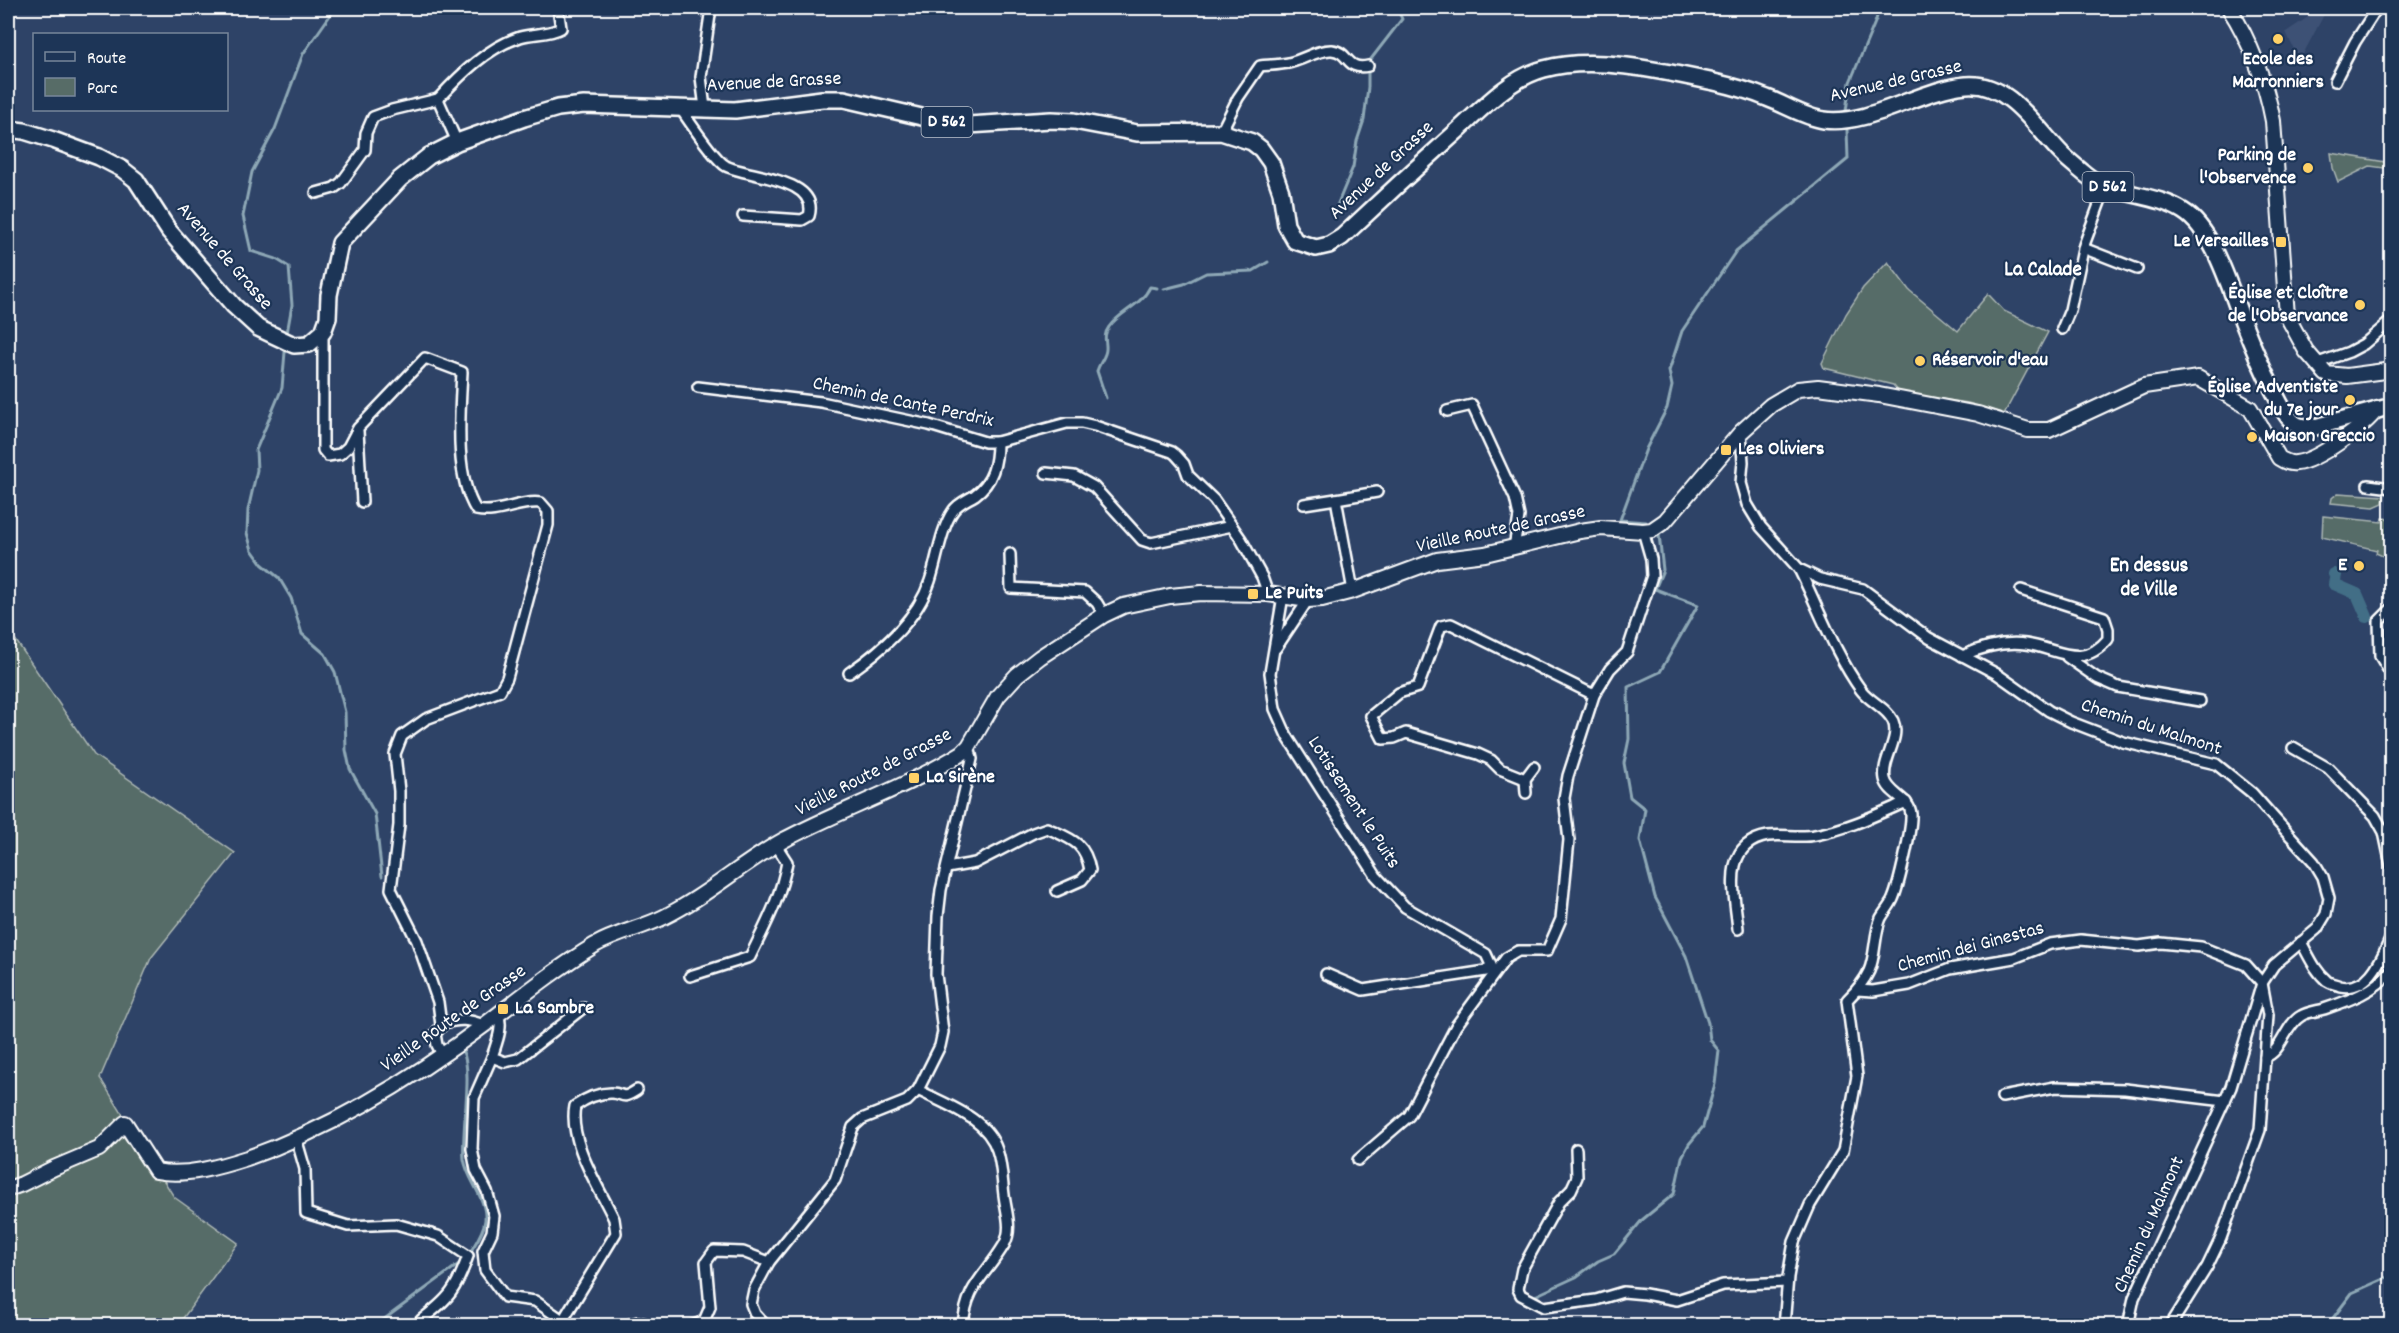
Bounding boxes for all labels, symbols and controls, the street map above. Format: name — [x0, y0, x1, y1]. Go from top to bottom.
marker: Ecole des Marronniers — [2271, 32, 2285, 46]
legend — [33, 33, 228, 111]
place label: Ecole des Marronniers — [2232, 46, 2324, 97]
text: Route — [87, 47, 126, 72]
street label: Avenue de Grasse — [1827, 53, 1965, 111]
street label: Avenue de Grasse — [706, 65, 842, 101]
text: Parc — [87, 77, 118, 102]
road number: D 562 — [922, 107, 972, 137]
street label: Avenue de Grasse — [1323, 115, 1441, 227]
place label: Parking de l'Observence — [2199, 142, 2296, 193]
marker: Parking de l'Observence — [2301, 161, 2315, 175]
road number: D 562 — [2082, 172, 2134, 202]
street label: Avenue de Grasse — [169, 197, 279, 317]
place label: Le Versailles — [2173, 228, 2269, 256]
marker: Le Versailles — [2274, 235, 2288, 249]
district label: La Calade — [2004, 256, 2082, 286]
place label: Église et Cloître de l'Observance — [2228, 280, 2348, 331]
marker: Église et Cloître de l'Observance — [2353, 298, 2367, 312]
place label: Réservoir d'eau — [1932, 347, 2048, 375]
marker: Réservoir d'eau — [1913, 354, 1927, 368]
street label: Chemin de Cante Perdrix — [810, 370, 997, 436]
place label: Église Adventiste du 7e jour — [2208, 374, 2339, 425]
marker: Église Adventiste du 7e jour — [2343, 393, 2357, 407]
place label: Maison Greccio — [2264, 423, 2375, 451]
marker: Maison Greccio — [2245, 430, 2259, 444]
place label: Les Oliviers — [1738, 436, 1825, 464]
marker: Les Oliviers — [1719, 443, 1733, 457]
street label: Vieille Route de Grasse — [1414, 498, 1588, 562]
district label: En dessus de Ville — [2110, 552, 2189, 606]
place label: E — [2338, 552, 2348, 580]
marker: E — [2352, 559, 2366, 573]
place label: Le Puits — [1265, 580, 1324, 608]
marker: Le Puits — [1246, 587, 1260, 601]
street label: Chemin du Malmont — [2077, 692, 2225, 764]
street label: Vieille Route de Grasse — [791, 721, 957, 825]
street label: Lotissement le Puits — [1300, 731, 1406, 875]
place label: La Sirène — [926, 764, 995, 792]
marker: La Sirène — [907, 771, 921, 785]
street label: Chemin dei Ginestas — [1895, 915, 2047, 981]
street label: Vieille Route de Grasse — [376, 958, 533, 1080]
place label: La Sambre — [515, 995, 594, 1023]
marker: La Sambre — [496, 1002, 510, 1016]
street label: Chemin du Malmont — [2107, 1152, 2193, 1298]

